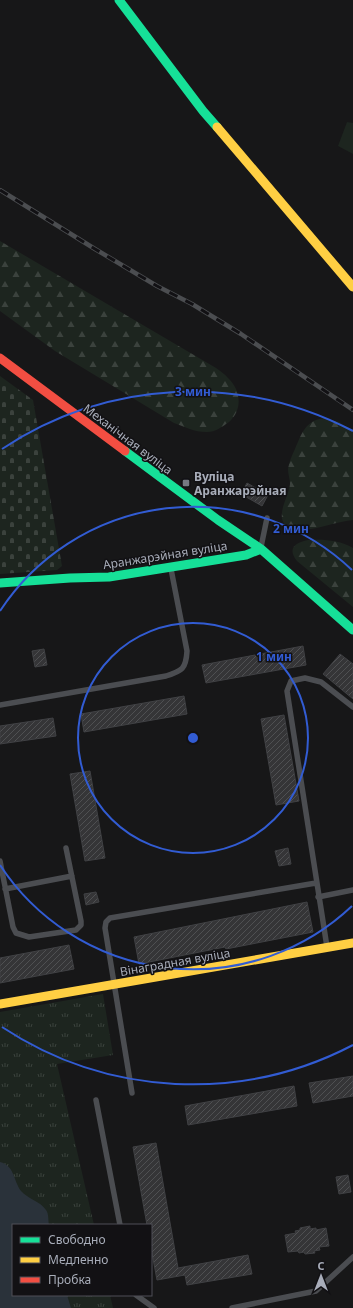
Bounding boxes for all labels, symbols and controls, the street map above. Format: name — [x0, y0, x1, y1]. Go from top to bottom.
text: 3 мин — [175, 383, 211, 400]
street label: Механічная вуліца — [80, 400, 176, 478]
place label: Вуліца Аранжарэйная — [194, 468, 287, 499]
marker: Вуліца Аранжарэйная — [181, 478, 191, 488]
text: 2 мин — [273, 520, 309, 537]
street label: Аранжарэйная вуліца — [102, 537, 228, 573]
text: 1 мин — [256, 648, 292, 665]
centre of rings — [186, 731, 200, 745]
street label: Вінаградная вуліца — [118, 944, 232, 980]
legend — [12, 1224, 152, 1296]
text: Свободно — [48, 1231, 106, 1248]
text: Медленно — [48, 1251, 108, 1268]
north arrow — [301, 1256, 341, 1296]
text: С — [317, 1258, 325, 1273]
text: Пробка — [48, 1271, 91, 1288]

